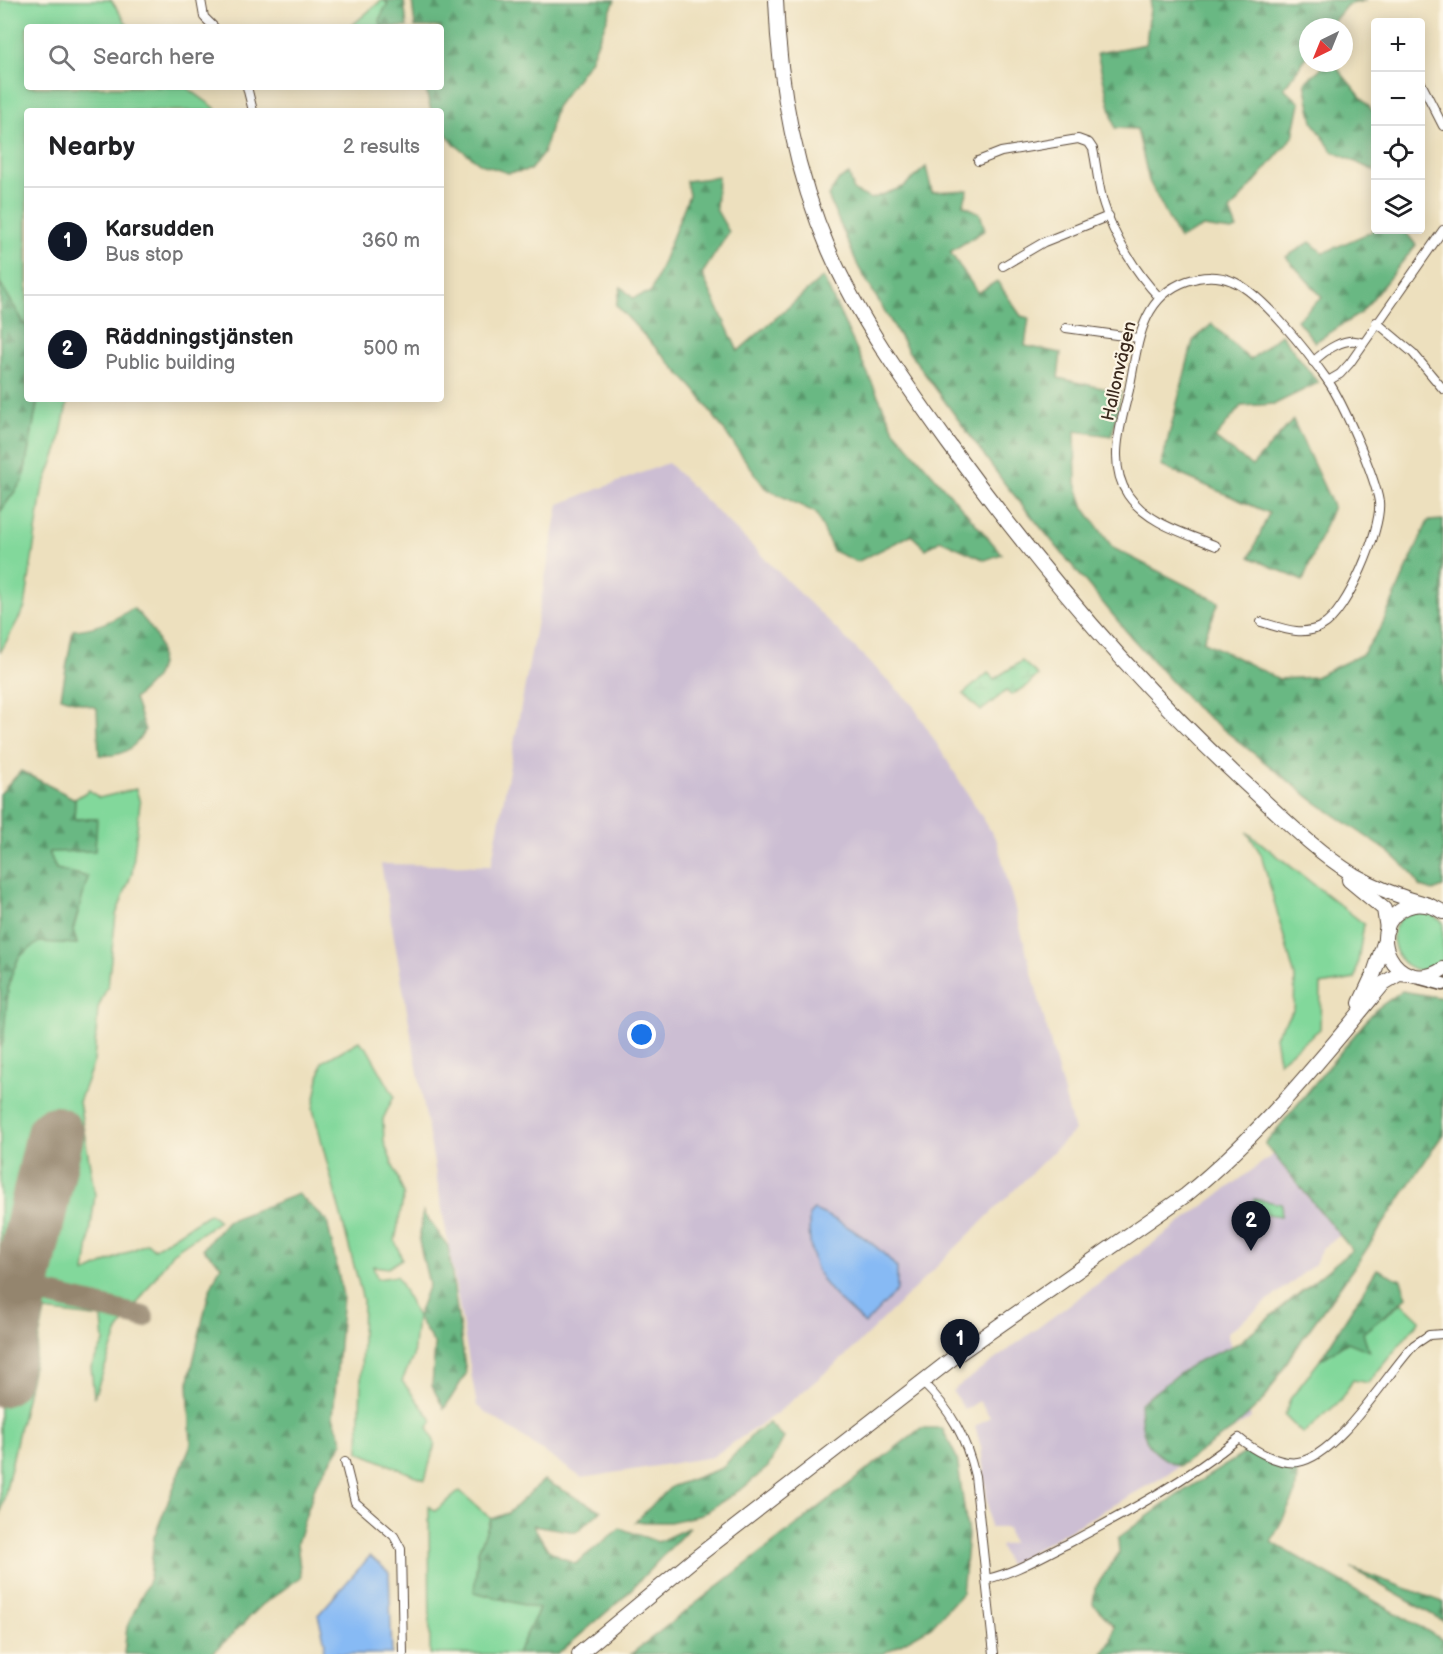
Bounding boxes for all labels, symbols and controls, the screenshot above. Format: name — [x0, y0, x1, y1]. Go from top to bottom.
north arrow — [1299, 18, 1353, 72]
map controls — [1371, 18, 1425, 234]
button: + — [1371, 18, 1425, 72]
search box — [24, 24, 444, 90]
icon: search — [45, 41, 78, 74]
text: Search here — [93, 44, 215, 71]
button: − — [1371, 72, 1425, 126]
button: locate — [1371, 126, 1425, 180]
text: Nearby — [48, 132, 135, 163]
text: 2 results — [343, 135, 420, 159]
button: layers — [1371, 180, 1425, 234]
text: Karsudden — [105, 216, 214, 243]
text: 1 — [63, 229, 72, 253]
text: 360 m — [362, 229, 420, 253]
text: Bus stop — [105, 243, 184, 267]
street label: Hallonvägen — [1097, 319, 1141, 423]
text: Räddningstjänsten — [105, 324, 294, 351]
text: 2 — [62, 337, 73, 361]
text: 500 m — [363, 337, 420, 361]
text: Public building — [105, 351, 235, 375]
your location — [627, 1020, 656, 1049]
pin: 2 — [1232, 1202, 1270, 1251]
pin: 1 — [940, 1320, 980, 1369]

